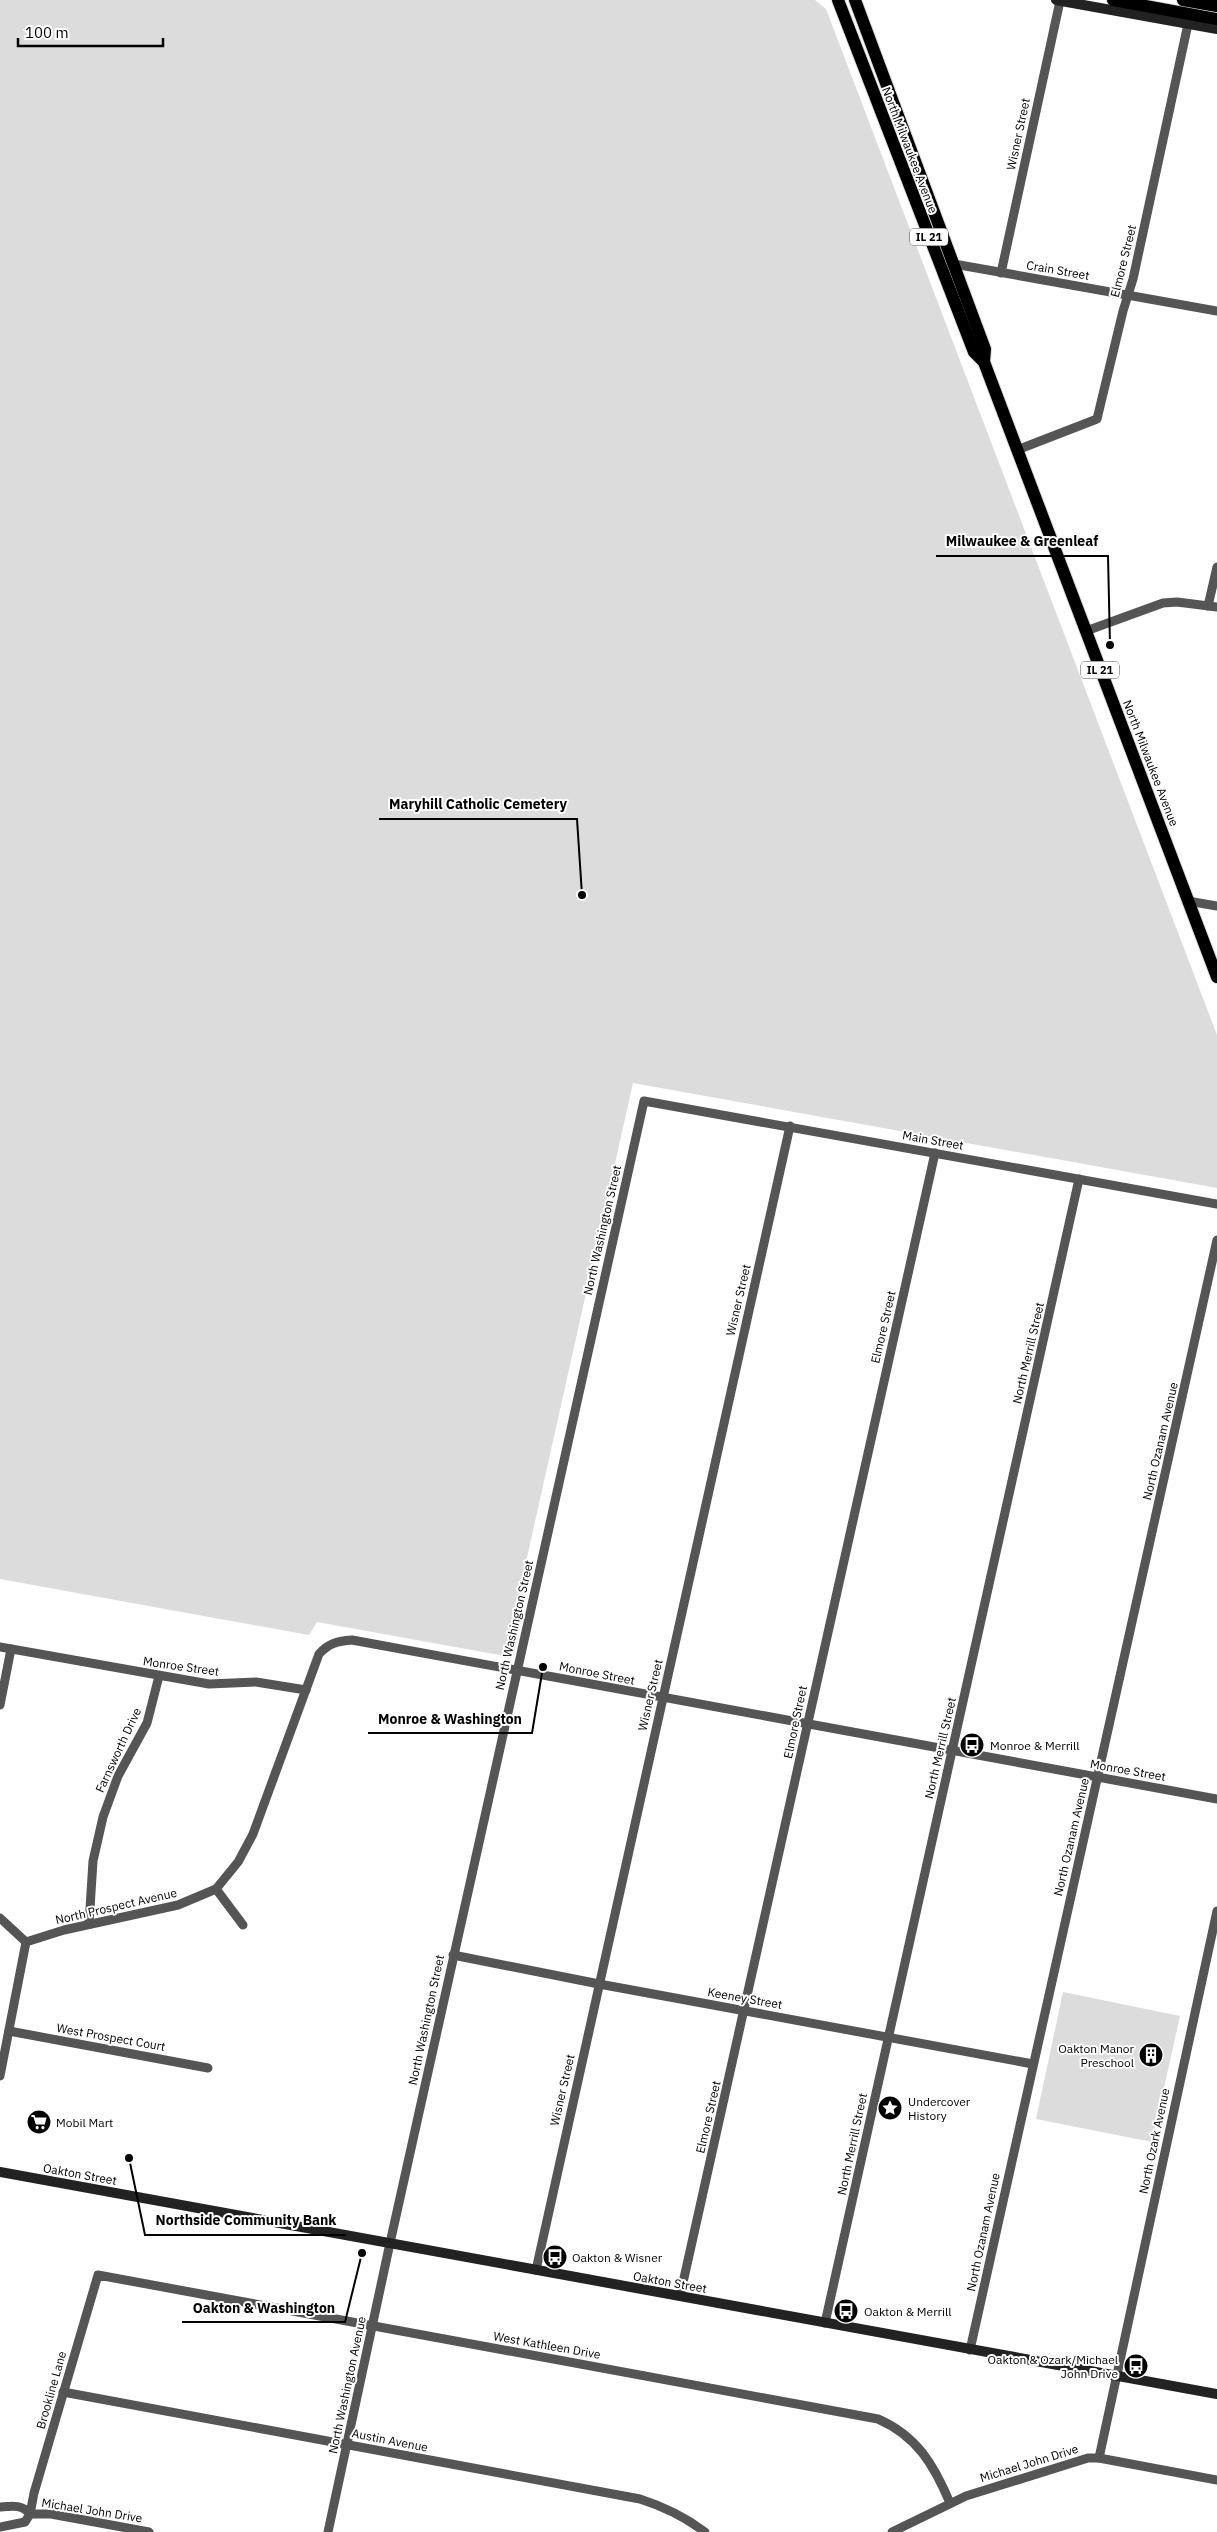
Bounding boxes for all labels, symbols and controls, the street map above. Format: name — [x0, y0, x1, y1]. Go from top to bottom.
scale bar — [18, 15, 162, 47]
text: 100 m — [25, 23, 69, 42]
street label: North Milwaukee Avenue — [879, 85, 941, 216]
street label: Wisner Street — [1003, 97, 1033, 171]
street label: Elmore Street — [1107, 223, 1139, 299]
road number: IL 21 — [910, 228, 948, 246]
street label: Crain Street — [1025, 257, 1091, 283]
callout: Milwaukee & Greenleaf — [936, 527, 1108, 556]
text: Milwaukee & Greenleaf — [946, 532, 1098, 550]
road number: IL 21 — [1081, 662, 1119, 678]
street label: North Milwaukee Avenue — [1120, 698, 1182, 829]
callout: Maryhill Catholic Cemetery — [379, 790, 577, 819]
text: Maryhill Catholic Cemetery — [389, 795, 567, 813]
street label: Main Street — [901, 1127, 965, 1153]
street label: North Washington Street — [580, 1164, 624, 1296]
street label: Wisner Street — [722, 1263, 754, 1337]
street label: Elmore Street — [867, 1289, 899, 1365]
street label: North Merrill Street — [1009, 1301, 1047, 1405]
street label: North Ozanam Avenue — [1139, 1380, 1181, 1501]
street label: North Washington Street — [492, 1559, 536, 1691]
street label: Monroe Street — [142, 1653, 220, 1679]
street label: Monroe Street — [558, 1658, 636, 1688]
street label: Wisner Street — [634, 1658, 666, 1732]
street label: Elmore Street — [780, 1684, 810, 1760]
street label: North Merrill Street — [921, 1696, 959, 1800]
callout: Monroe & Washington — [368, 1704, 532, 1733]
street label: Farnsworth Drive — [92, 1705, 144, 1795]
text: Monroe & Washington — [378, 1710, 522, 1728]
bus stop icon: Monroe & Merrill — [959, 1732, 985, 1758]
place label: Monroe & Merrill — [990, 1738, 1080, 1753]
street label: Monroe Street — [1089, 1756, 1167, 1784]
street label: North Ozanam Avenue — [1050, 1776, 1092, 1897]
street label: North Prospect Avenue — [54, 1885, 179, 1927]
street label: North Washington Street — [405, 1954, 447, 2086]
street label: Keeney Street — [706, 1984, 784, 2012]
street label: West Prospect Court — [55, 2020, 167, 2054]
place label: Oakton Manor Preschool — [1058, 2041, 1135, 2070]
building icon: Oakton Manor Preschool — [1138, 2042, 1164, 2068]
street label: Wisner Street — [546, 2053, 578, 2127]
street label: Elmore Street — [692, 2079, 724, 2155]
street label: North Ozark Avenue — [1135, 2086, 1173, 2195]
street label: North Merrill Street — [834, 2092, 870, 2196]
place label: Undercover History — [908, 2094, 971, 2123]
place icon: Undercover History — [877, 2095, 903, 2121]
supermarket icon: Mobil Mart — [26, 2109, 52, 2135]
place label: Mobil Mart — [56, 2115, 113, 2130]
street label: Oakton Street — [42, 2160, 118, 2188]
street label: North Ozanam Avenue — [963, 2171, 1003, 2293]
callout: Northside Community Bank — [145, 2206, 346, 2235]
text: Northside Community Bank — [156, 2211, 337, 2229]
bus stop icon: Oakton & Wisner — [542, 2244, 568, 2270]
place label: Oakton & Wisner — [572, 2250, 663, 2265]
street label: Oakton Street — [632, 2268, 708, 2296]
callout: Oakton & Washington — [182, 2293, 345, 2322]
bus stop icon: Oakton & Merrill — [833, 2298, 859, 2324]
text: Oakton & Washington — [193, 2299, 335, 2317]
place label: Oakton & Merrill — [864, 2304, 951, 2319]
street label: North Washington Avenue — [325, 2315, 369, 2455]
street label: West Kathleen Drive — [492, 2328, 602, 2362]
street label: Brookline Lane — [33, 2349, 69, 2431]
place label: Oakton & Ozark/Michael John Drive — [988, 2352, 1118, 2381]
bus stop icon: Oakton & Ozark/Michael John Drive — [1123, 2353, 1149, 2379]
street label: Austin Avenue — [351, 2425, 430, 2455]
street label: Michael John Drive — [978, 2441, 1080, 2485]
street label: Michael John Drive — [41, 2495, 144, 2525]

